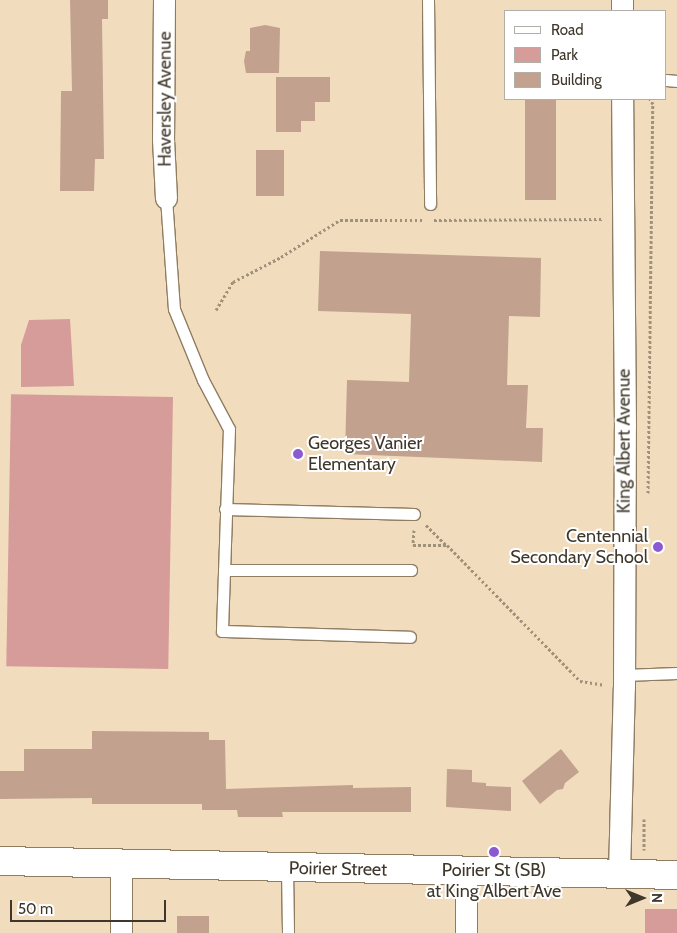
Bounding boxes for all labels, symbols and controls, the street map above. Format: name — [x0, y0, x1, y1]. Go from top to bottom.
legend — [504, 10, 667, 100]
text: Road — [551, 21, 584, 39]
street label: Haversley Avenue — [154, 31, 176, 167]
text: Park — [551, 46, 578, 64]
text: Building — [551, 71, 602, 89]
street label: King Albert Avenue — [613, 369, 635, 513]
place label: Georges Vanier Elementary — [308, 433, 422, 476]
marker: Georges Vanier Elementary — [292, 448, 304, 460]
place label: Centennial Secondary School — [510, 526, 648, 568]
marker: Centennial Secondary School — [652, 541, 664, 553]
marker: Poirier St (SB) at King Albert Ave — [488, 846, 500, 858]
street label: Poirier Street — [289, 857, 387, 881]
place label: Poirier St (SB) at King Albert Ave — [427, 860, 561, 902]
north arrow — [617, 873, 667, 923]
scale bar — [12, 890, 169, 922]
text: N — [648, 893, 666, 903]
text: 50 m — [18, 900, 53, 918]

